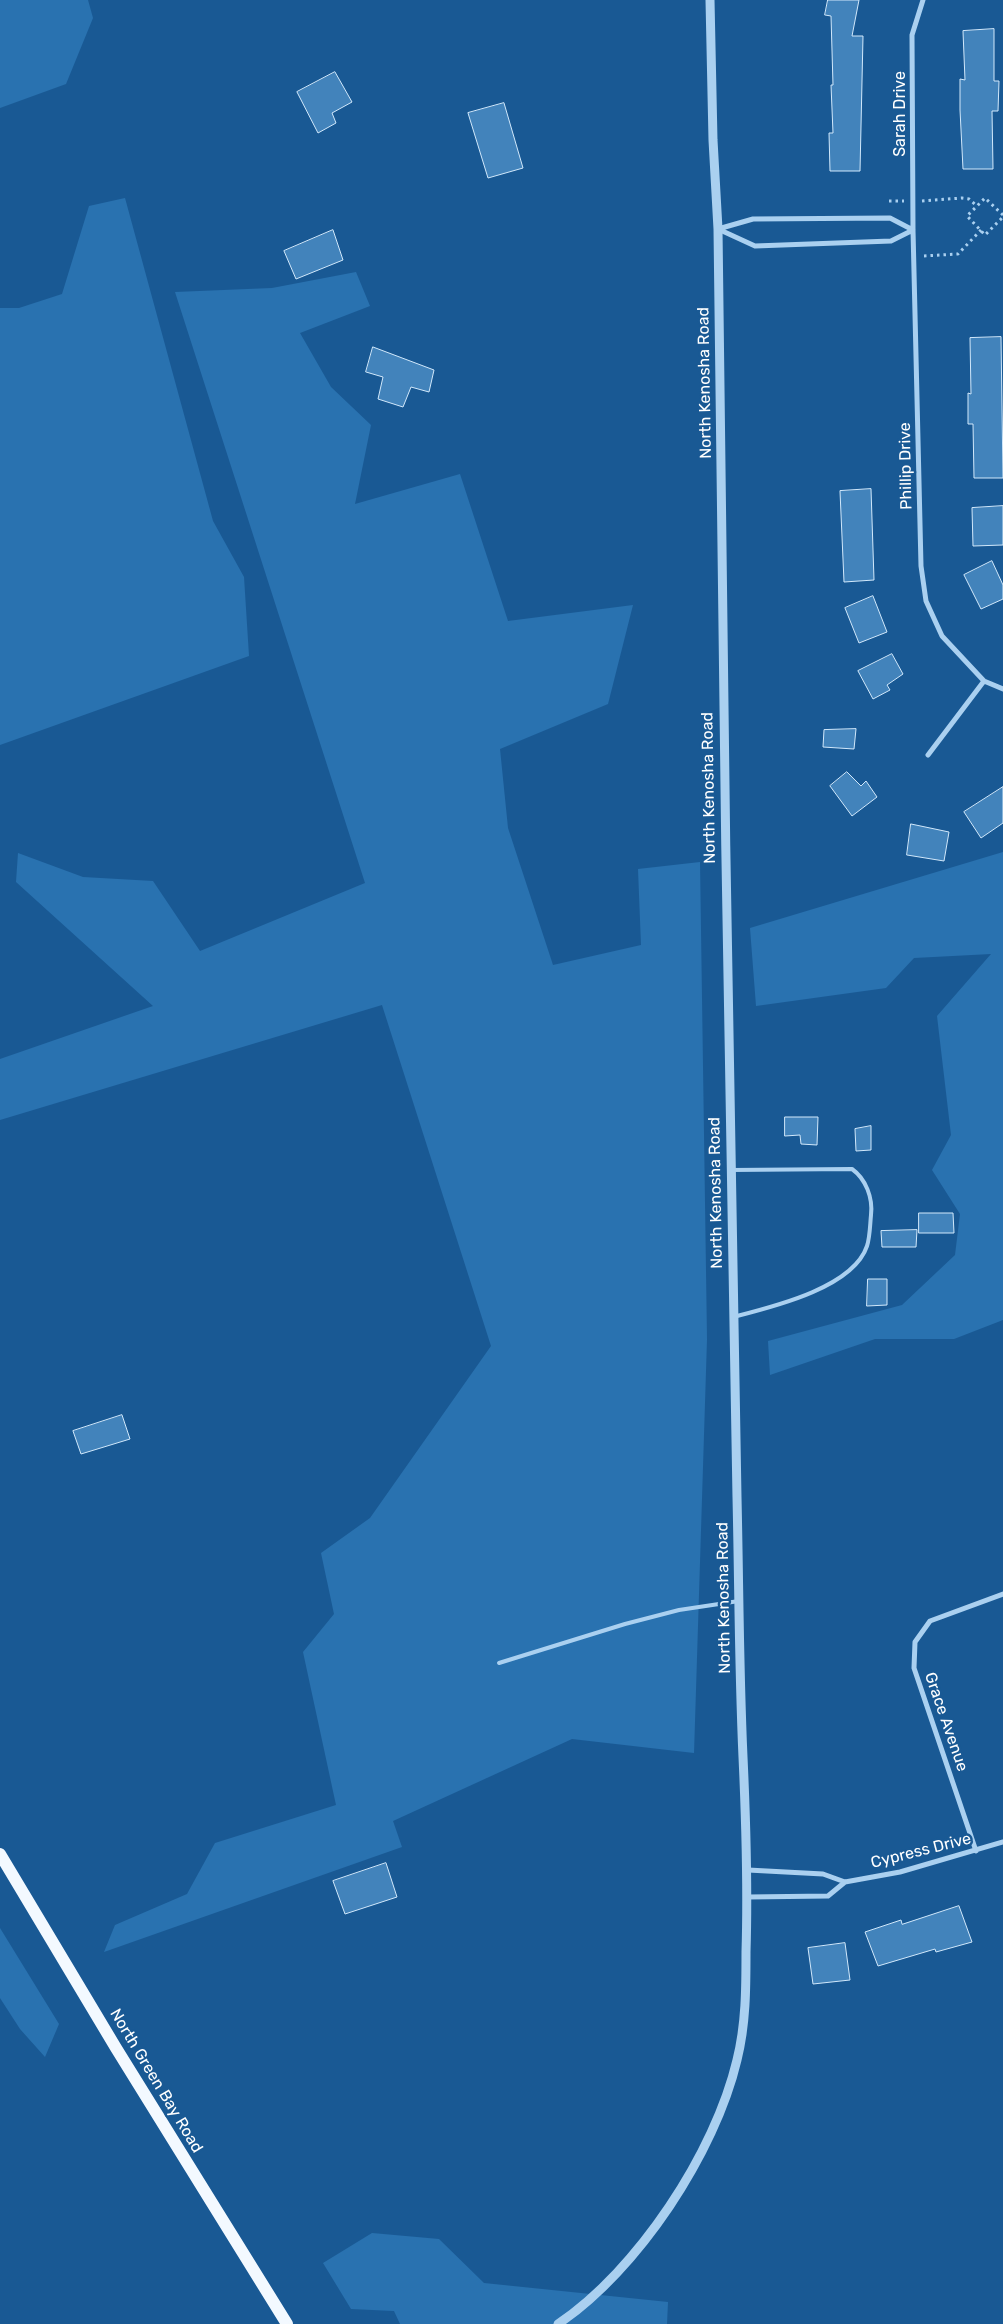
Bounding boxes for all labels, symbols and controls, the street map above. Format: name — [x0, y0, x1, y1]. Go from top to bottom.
street label: Sarah Drive — [890, 71, 910, 157]
street label: North Kenosha Road — [694, 307, 716, 459]
street label: Phillip Drive — [896, 422, 916, 510]
street label: North Kenosha Road — [698, 712, 720, 864]
street label: North Kenosha Road — [705, 1117, 727, 1269]
street label: North Kenosha Road — [713, 1522, 735, 1674]
street label: Grace Avenue — [920, 1670, 972, 1774]
street label: Cypress Drive — [869, 1829, 973, 1873]
street label: North Green Bay Road — [105, 2005, 207, 2157]

